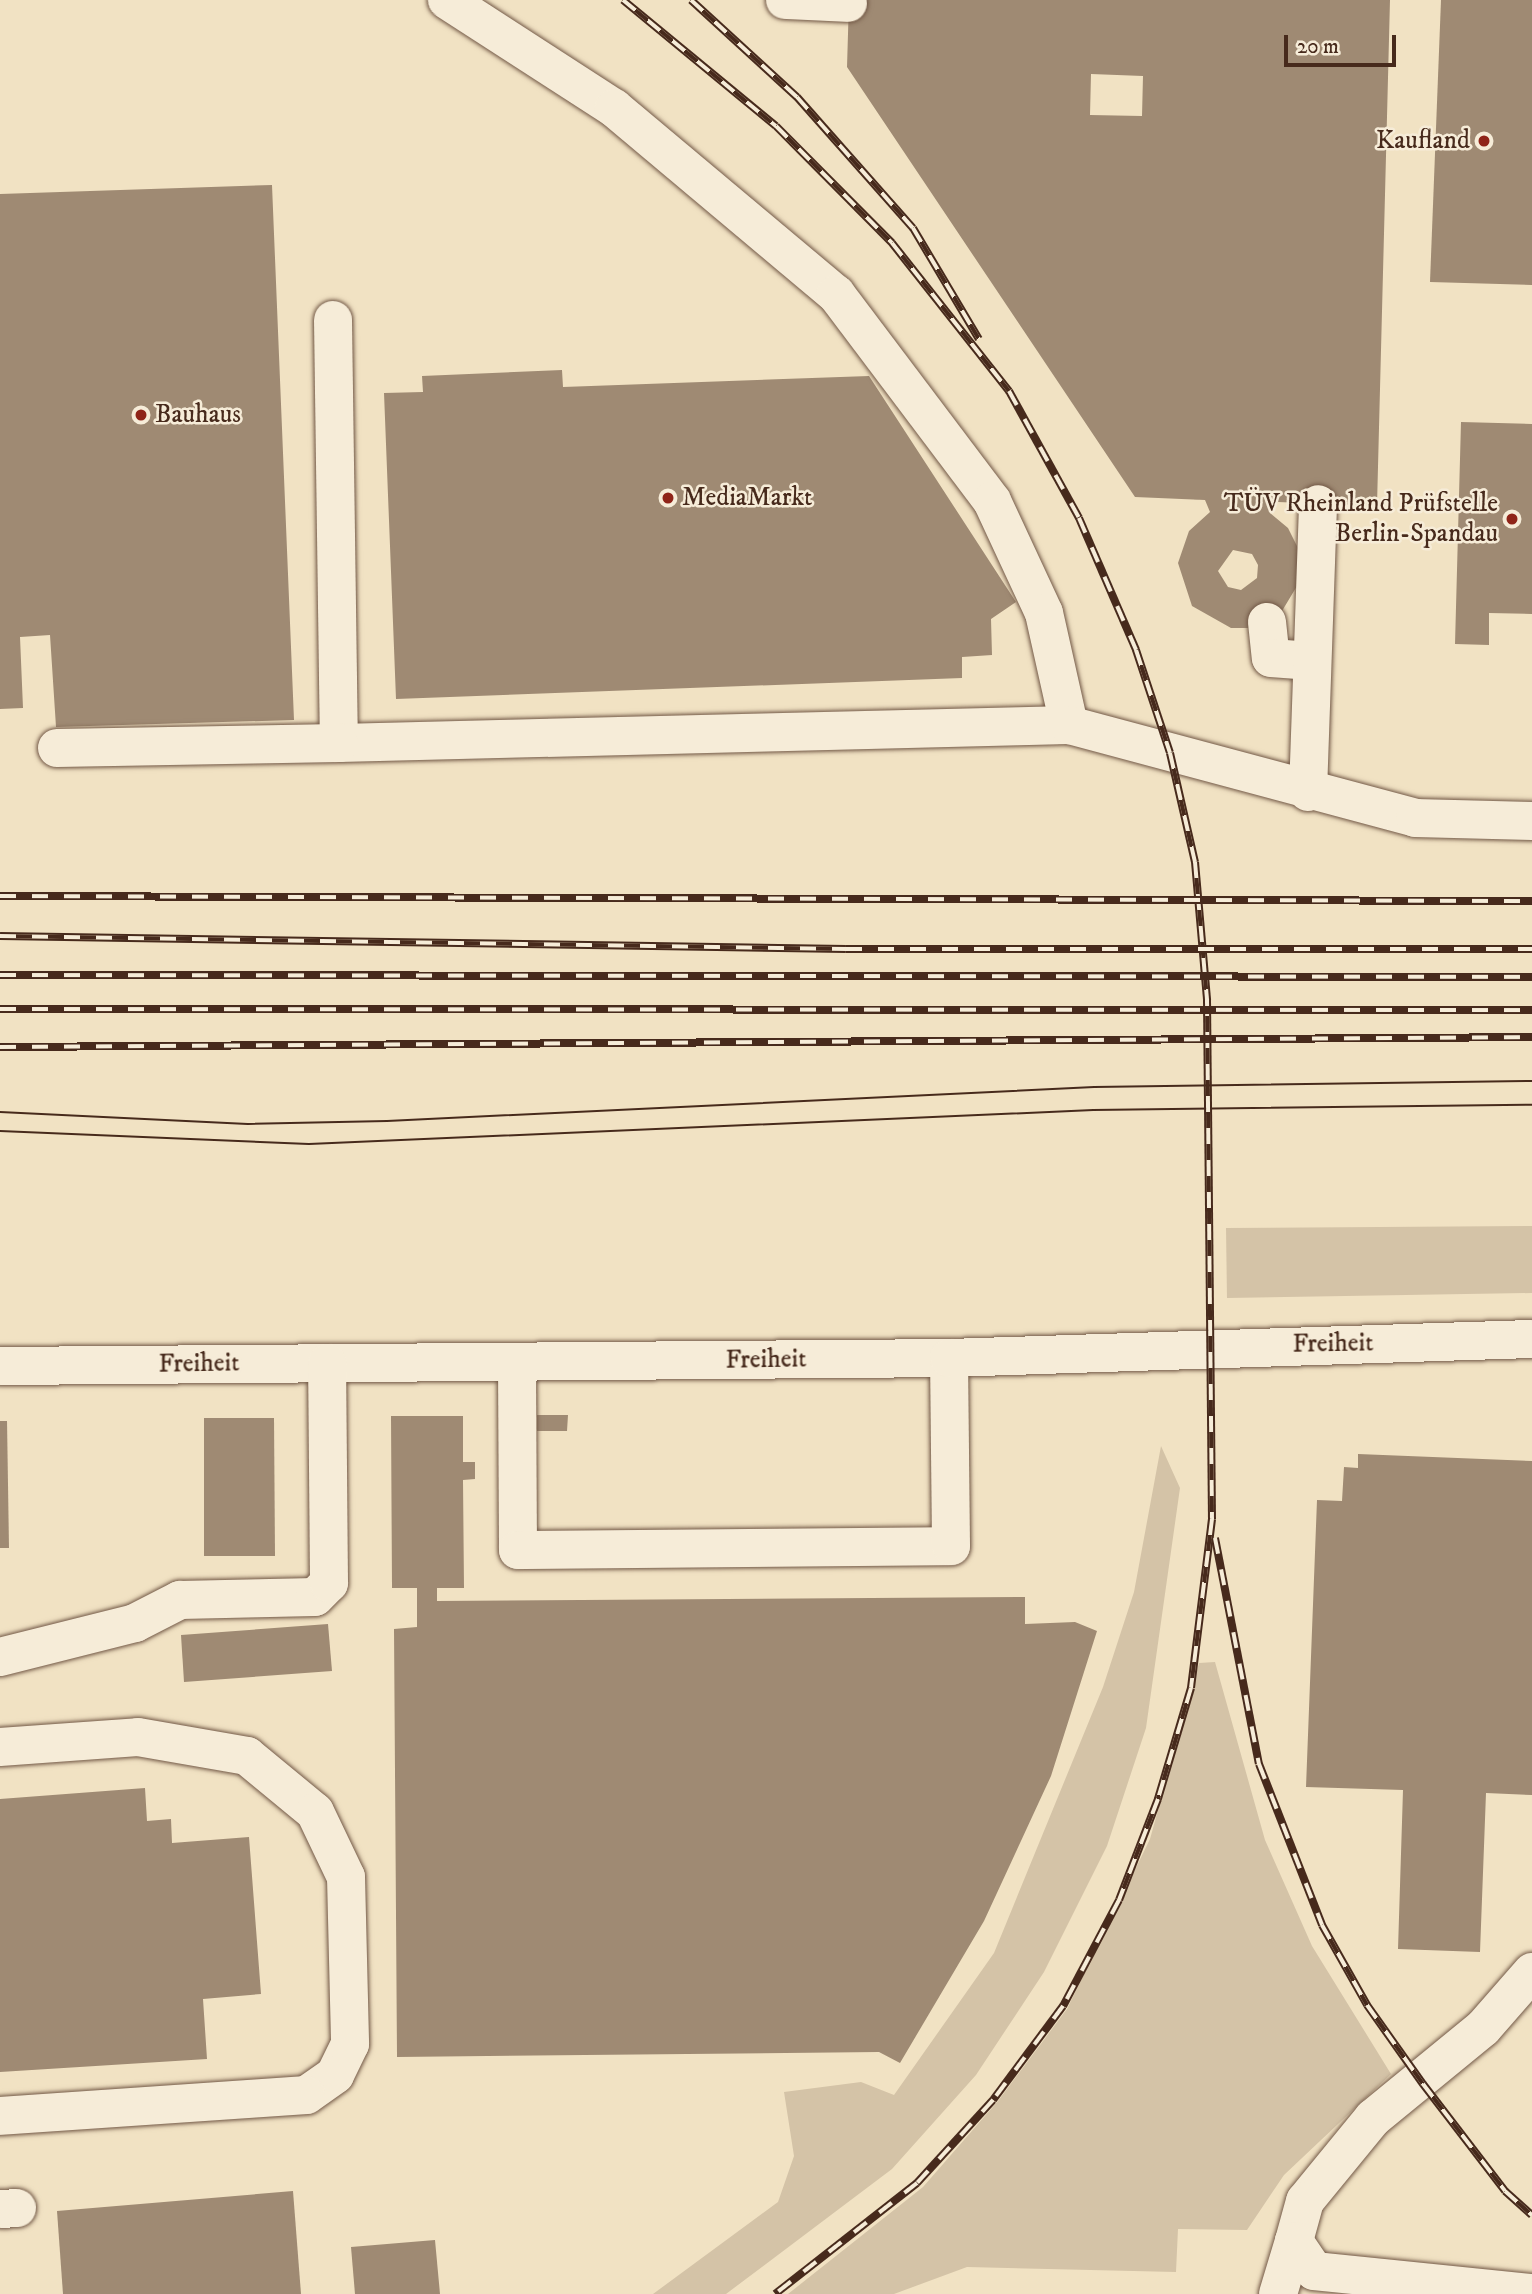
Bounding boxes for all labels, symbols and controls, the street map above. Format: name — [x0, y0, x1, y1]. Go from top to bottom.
scale bar — [1287, 21, 1399, 65]
text: 20 m — [1297, 34, 1339, 60]
place label: Kaufland — [1376, 125, 1470, 157]
marker: Kaufland — [1476, 133, 1492, 149]
place label: Bauhaus — [155, 399, 241, 431]
marker: Bauhaus — [133, 407, 149, 423]
place label: MediaMarkt — [682, 482, 812, 514]
place label: TÜV Rheinland Prüfstelle Berlin-Spandau — [1224, 488, 1498, 550]
marker: MediaMarkt — [660, 490, 676, 506]
marker: TÜV Rheinland Prüfstelle Berlin-Spandau — [1504, 511, 1520, 527]
street label: Freiheit — [1292, 1328, 1374, 1360]
street label: Freiheit — [725, 1344, 807, 1376]
street label: Freiheit — [158, 1348, 240, 1380]

